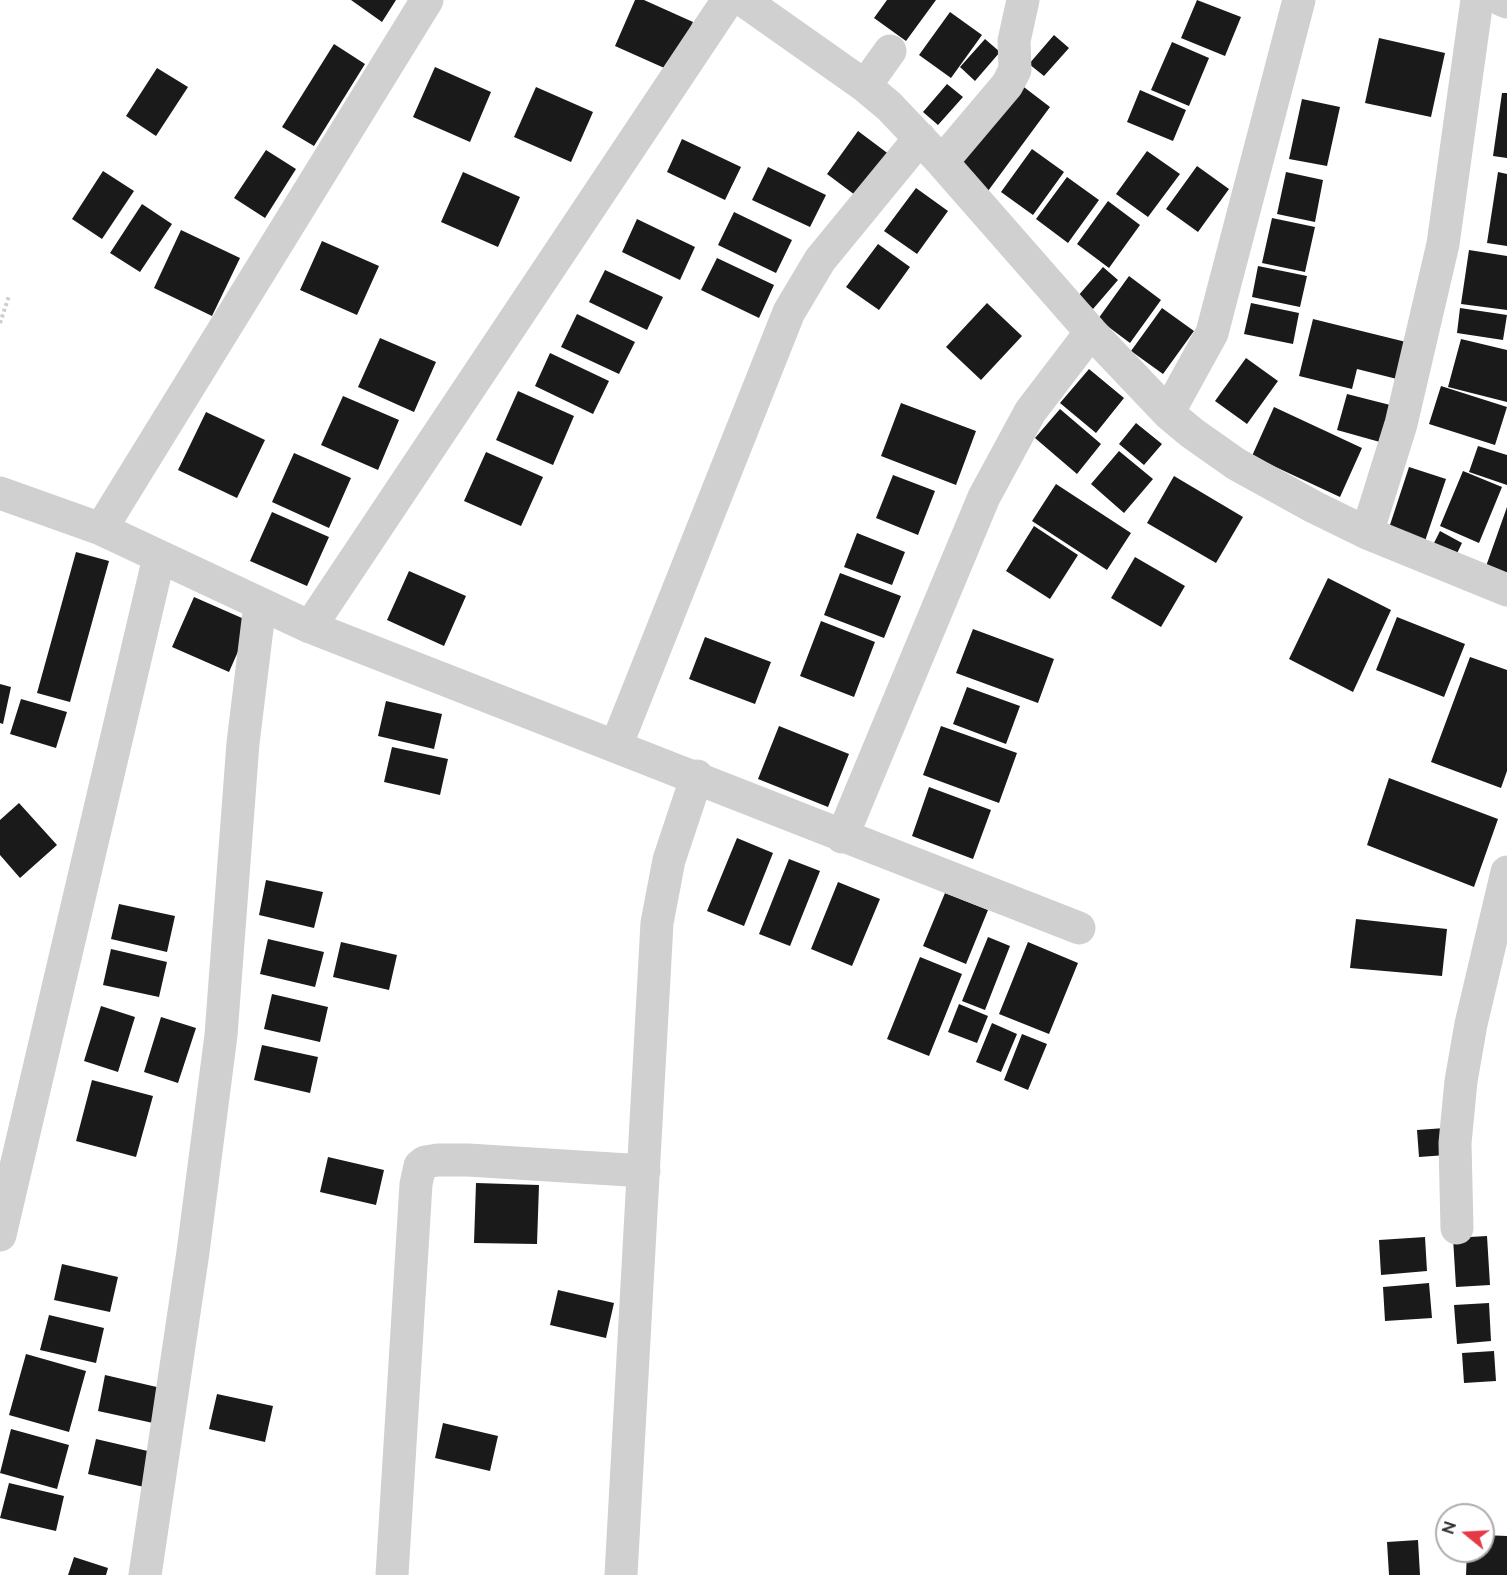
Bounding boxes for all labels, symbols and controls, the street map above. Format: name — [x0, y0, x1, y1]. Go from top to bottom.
north arrow — [1435, 1503, 1495, 1563]
text: N — [1438, 1519, 1460, 1537]

